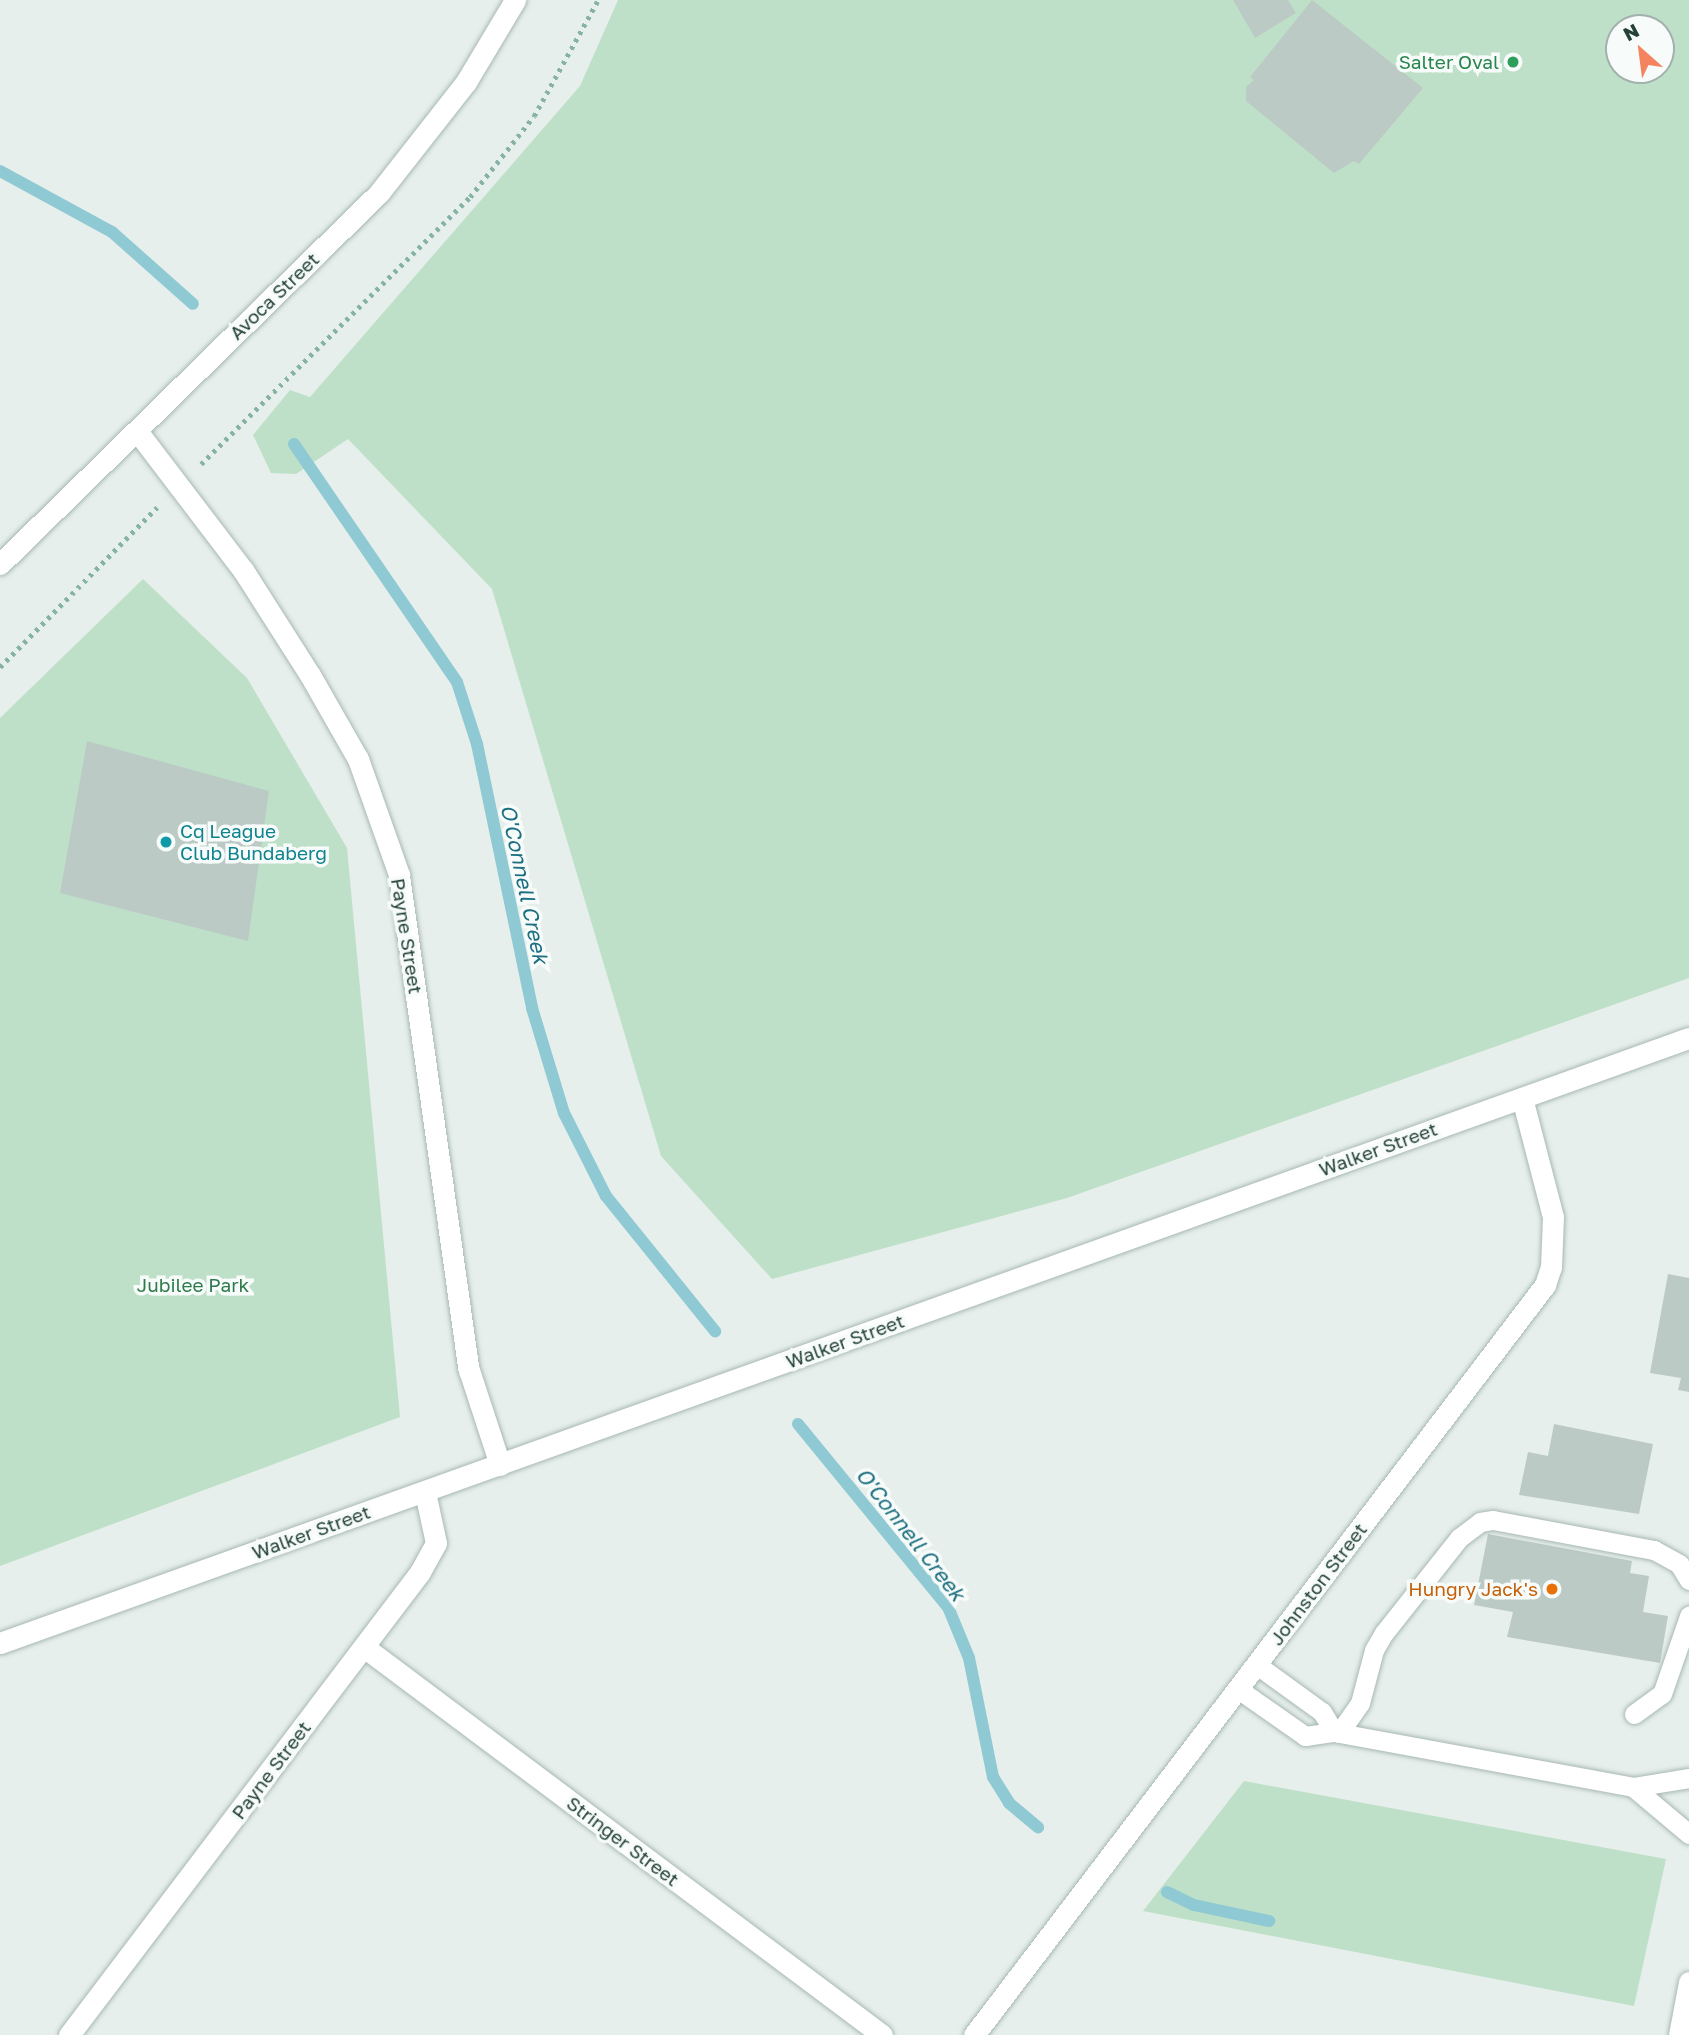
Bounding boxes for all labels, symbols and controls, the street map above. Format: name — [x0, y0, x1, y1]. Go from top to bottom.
north arrow — [1605, 14, 1675, 84]
text: N — [1619, 18, 1643, 45]
place label: Salter Oval — [1399, 51, 1499, 73]
marker: Salter Oval — [1505, 54, 1521, 70]
street label: Avoca Street — [225, 248, 323, 344]
water label: O'Connell Creek — [496, 802, 554, 966]
place label: Cq League Club Bundaberg — [180, 820, 327, 864]
marker: Cq League Club Bundaberg — [158, 834, 174, 850]
street label: Payne Street — [387, 876, 427, 996]
street label: Walker Street — [1316, 1117, 1440, 1181]
park label: Jubilee Park — [137, 1274, 249, 1296]
street label: Walker Street — [783, 1309, 907, 1373]
water label: O'Connell Creek — [851, 1462, 971, 1606]
street label: Walker Street — [249, 1500, 373, 1564]
street label: Johnston Street — [1265, 1518, 1371, 1650]
place label: Hungry Jack's — [1408, 1578, 1538, 1600]
marker: Hungry Jack's — [1544, 1581, 1560, 1597]
street label: Payne Street — [227, 1716, 315, 1824]
street label: Stringer Street — [562, 1791, 684, 1891]

